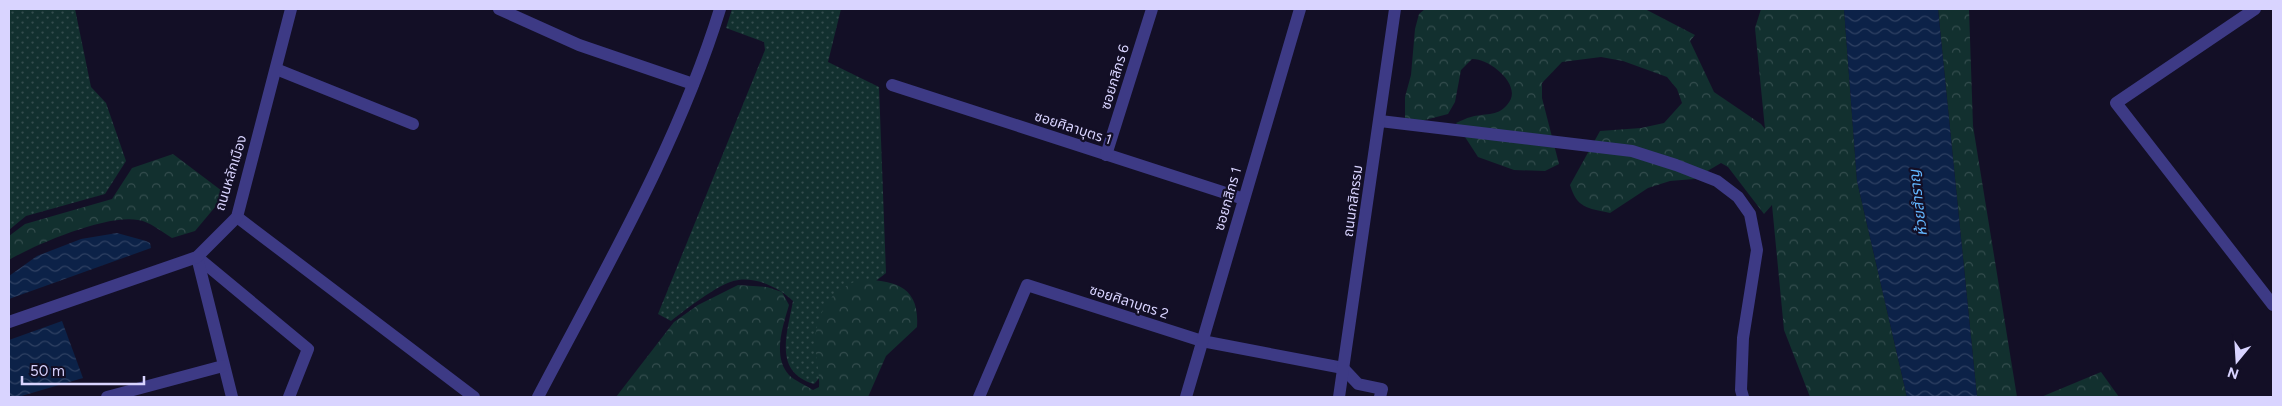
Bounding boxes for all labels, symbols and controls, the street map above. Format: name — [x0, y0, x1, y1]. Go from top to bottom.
street label: ซอยกสิกร 6 — [1097, 42, 1133, 112]
street label: ซอยศิลาบุตร 1 — [1032, 108, 1114, 148]
street label: ถนนหลักเมือง — [211, 133, 251, 213]
street label: ถนนกสิกรรม — [1340, 164, 1366, 238]
street label: ซอยกสิกร 1 — [1211, 165, 1245, 233]
water label: ห้วยสำราญ — [1905, 167, 1931, 237]
street label: ซอยศิลาบุตร 2 — [1087, 281, 1171, 323]
north arrow — [2212, 336, 2262, 386]
scale bar — [22, 354, 145, 386]
text: 50 m — [30, 362, 65, 380]
text: N — [2225, 363, 2241, 383]

